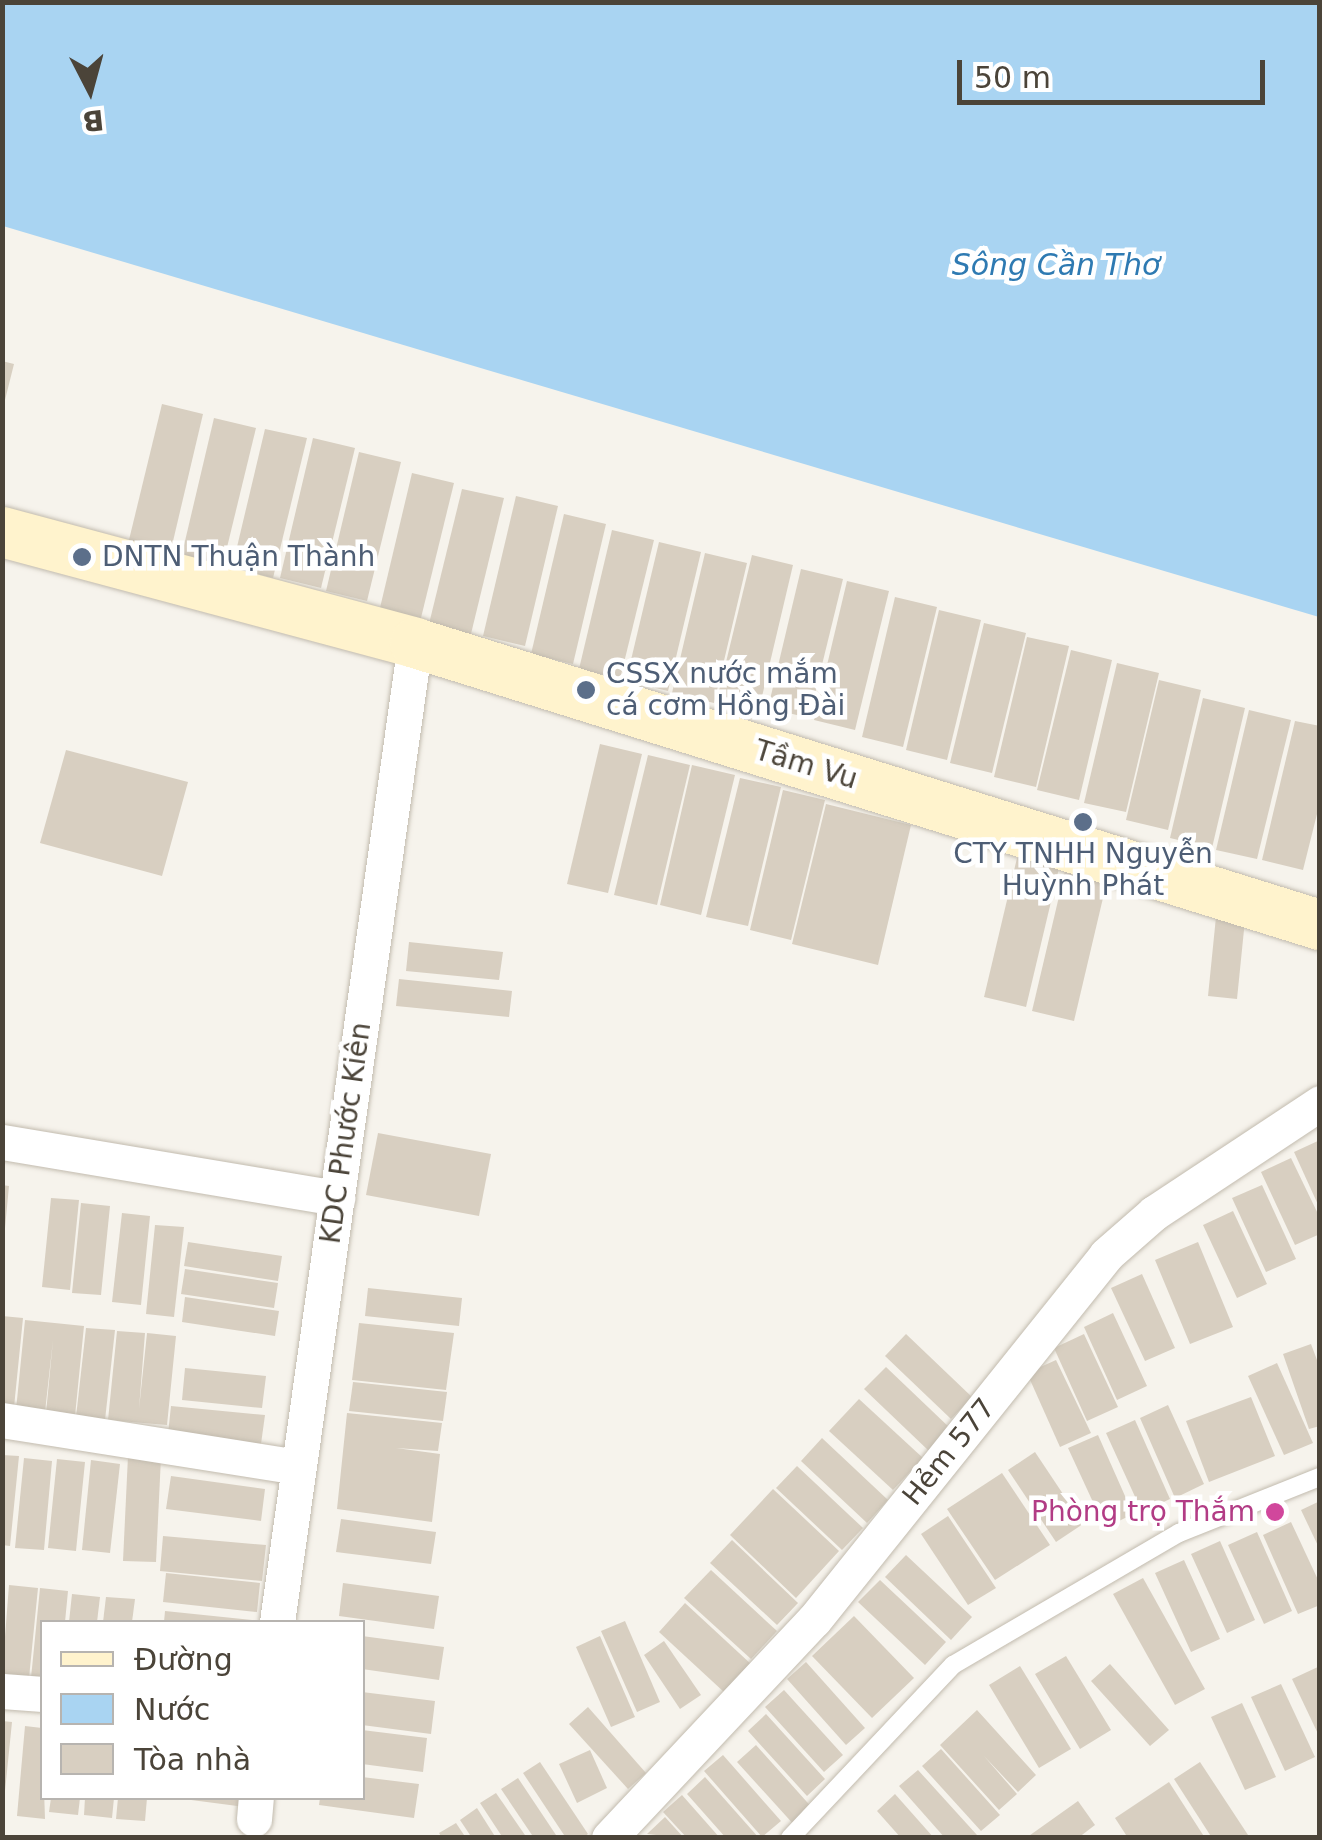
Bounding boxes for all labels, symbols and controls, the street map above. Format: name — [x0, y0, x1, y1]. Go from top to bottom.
north arrow — [40, 40, 140, 140]
scale bar — [962, 40, 1270, 102]
text: 50 m — [974, 60, 1051, 95]
text: B — [81, 103, 106, 138]
water label: Sông Cần Thơ — [952, 247, 1160, 283]
place label: DNTN Thuận Thành — [102, 540, 375, 574]
marker: DNTN Thuận Thành — [71, 546, 93, 568]
place label: CSSX nước mắm cá cơm Hồng Đài — [606, 657, 845, 723]
marker: CSSX nước mắm cá cơm Hồng Đài — [575, 679, 597, 701]
street label: Tầm Vu — [751, 734, 861, 796]
marker: CTY TNHH Nguyễn Huỳnh Phát — [1072, 811, 1094, 833]
place label: CTY TNHH Nguyễn Huỳnh Phát — [953, 837, 1213, 903]
street label: KDC Phước Kiên — [314, 1020, 378, 1246]
street label: Hẻm 577 — [896, 1392, 1002, 1512]
place label: Phòng trọ Thắm — [1031, 1495, 1255, 1529]
marker: Phòng trọ Thắm — [1264, 1501, 1286, 1523]
legend — [40, 1620, 365, 1800]
text: Đường — [134, 1642, 233, 1677]
text: Nước — [134, 1692, 210, 1727]
text: Tòa nhà — [134, 1742, 251, 1777]

